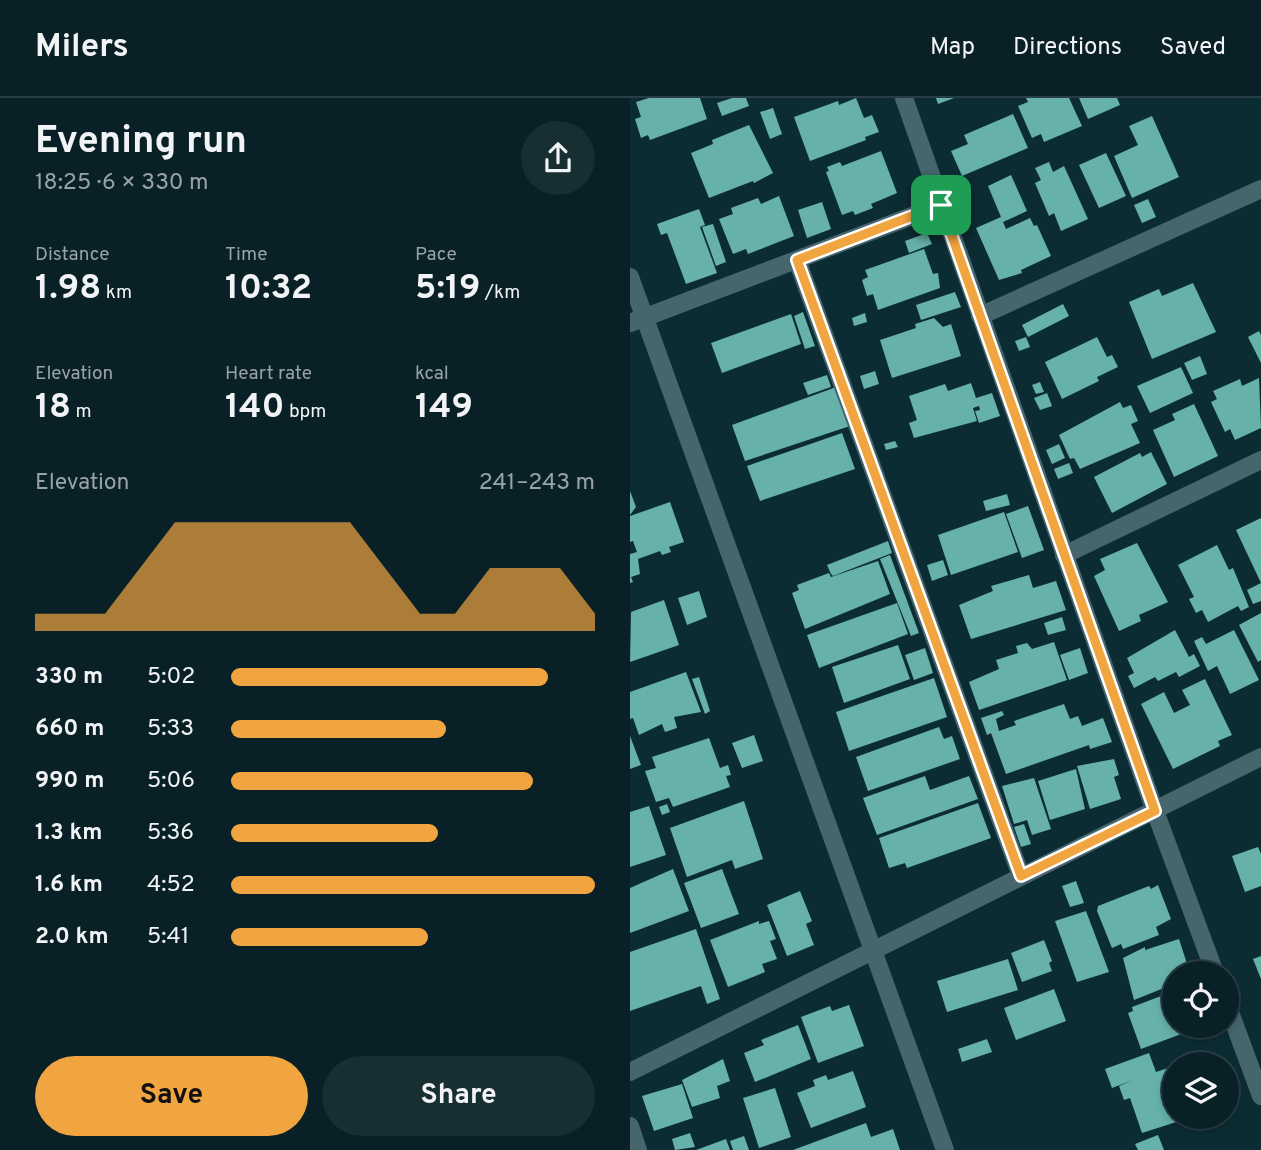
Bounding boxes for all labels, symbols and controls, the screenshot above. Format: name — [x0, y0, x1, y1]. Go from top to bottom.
text: Milers — [35, 27, 129, 69]
text: Map — [930, 33, 975, 63]
text: Directions — [1013, 33, 1122, 63]
text: Saved — [1160, 33, 1226, 63]
text: Evening run — [35, 118, 247, 167]
button: share — [521, 121, 595, 195]
text: 18:25 · 6 × 330 m — [35, 169, 208, 198]
pin — [911, 175, 971, 235]
icon: arrive — [922, 186, 960, 224]
text: Distance — [35, 243, 110, 267]
text: Time — [225, 243, 268, 267]
text: Pace — [415, 243, 457, 267]
text: 1.98 — [35, 267, 101, 311]
text: 10:32 — [225, 267, 312, 311]
text: 5:19 — [415, 267, 480, 311]
text: km — [101, 281, 132, 305]
text: /km — [480, 281, 520, 305]
text: Elevation — [35, 362, 113, 386]
text: Heart rate — [225, 362, 312, 386]
text: kcal — [415, 362, 449, 386]
text: 18 — [35, 386, 71, 430]
text: 140 — [225, 386, 285, 430]
text: 149 — [415, 386, 473, 430]
text: m — [71, 400, 92, 424]
text: bpm — [285, 400, 326, 424]
text: Elevation — [35, 469, 130, 498]
text: 241–243 m — [479, 469, 595, 498]
text: 330 m — [35, 663, 103, 692]
text: 5:02 — [147, 663, 195, 692]
text: 660 m — [35, 715, 104, 744]
text: 5:33 — [147, 715, 194, 744]
text: 990 m — [35, 767, 104, 796]
text: 5:06 — [147, 767, 195, 796]
text: 1.3 km — [35, 819, 102, 848]
text: 5:36 — [147, 819, 194, 848]
text: 1.6 km — [35, 871, 103, 900]
text: 4:52 — [147, 871, 195, 900]
text: 2.0 km — [35, 923, 109, 952]
text: 5:41 — [147, 923, 189, 952]
map controls — [1162, 961, 1239, 1129]
button: locate — [1162, 961, 1239, 1038]
button: layers — [1162, 1052, 1239, 1129]
button: Save — [35, 1056, 308, 1136]
button: Share — [322, 1056, 595, 1136]

